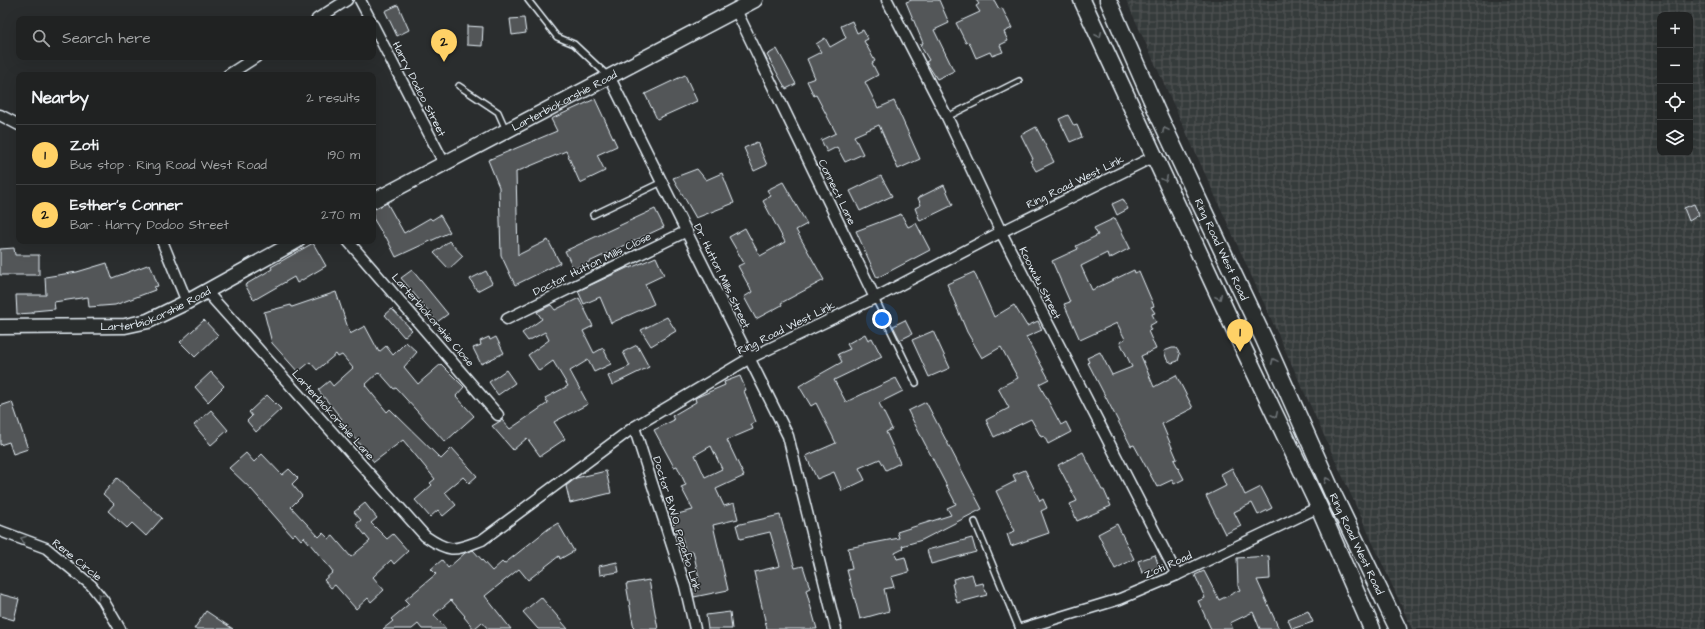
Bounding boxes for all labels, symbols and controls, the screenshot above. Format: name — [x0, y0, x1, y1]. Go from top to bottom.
map controls — [1657, 12, 1693, 156]
button: + — [1657, 12, 1693, 48]
search box — [16, 16, 376, 60]
icon: search — [30, 27, 52, 49]
text: Search here — [62, 28, 151, 49]
pin: 2 — [431, 29, 457, 62]
one-way arrow — [1094, 31, 1102, 39]
street label: Harry Dodoo Street — [388, 39, 450, 140]
button: − — [1657, 48, 1693, 84]
street label: Larterbiokorshie Road — [509, 66, 620, 134]
button: locate — [1657, 84, 1693, 120]
text: Nearby — [32, 86, 89, 110]
text: 2 results — [306, 89, 360, 107]
button: layers — [1657, 120, 1693, 156]
one-way arrow — [1162, 126, 1170, 134]
text: Zoti — [70, 135, 99, 156]
text: 1 — [44, 146, 46, 164]
text: 190 m — [327, 146, 360, 164]
street label: Ring Road West Link — [1024, 152, 1127, 213]
text: Bus stop · Ring Road West Road — [70, 156, 267, 174]
street label: Connect Lane — [815, 157, 859, 227]
one-way arrow — [1160, 175, 1168, 182]
text: Esther's Conner — [70, 195, 183, 216]
street label: Ring Road West Road — [1191, 196, 1252, 303]
text: 2 — [41, 206, 49, 224]
text: 270 m — [321, 206, 360, 224]
text: Bar · Harry Dodoo Street — [70, 216, 229, 234]
street label: Dr. Hutton Mills Street — [690, 221, 754, 331]
street label: Doctor Hutton Mills Close — [530, 229, 654, 299]
street label: Koowulu Street — [1015, 244, 1065, 322]
street label: Larterbiokorshie Close — [388, 270, 478, 370]
street label: Larterbiokorshie Road — [100, 283, 213, 334]
one-way arrow — [1214, 293, 1222, 300]
street label: Ring Road West Link — [735, 298, 838, 359]
your location — [872, 309, 892, 329]
pin: 1 — [1227, 319, 1253, 352]
one-way arrow — [1271, 358, 1279, 366]
street label: Larterbiokorshie Lane — [288, 367, 378, 463]
one-way arrow — [1270, 410, 1278, 418]
street label: Doctor B.W.O. Papafio Link — [649, 455, 705, 594]
one-way arrow — [1324, 476, 1332, 484]
street label: Ring Road West Road — [1326, 491, 1388, 597]
street label: Rene Circle — [49, 535, 105, 585]
one-way arrow — [20, 536, 27, 544]
street label: Zoti Road — [1142, 548, 1194, 582]
one-way arrow — [97, 593, 104, 600]

